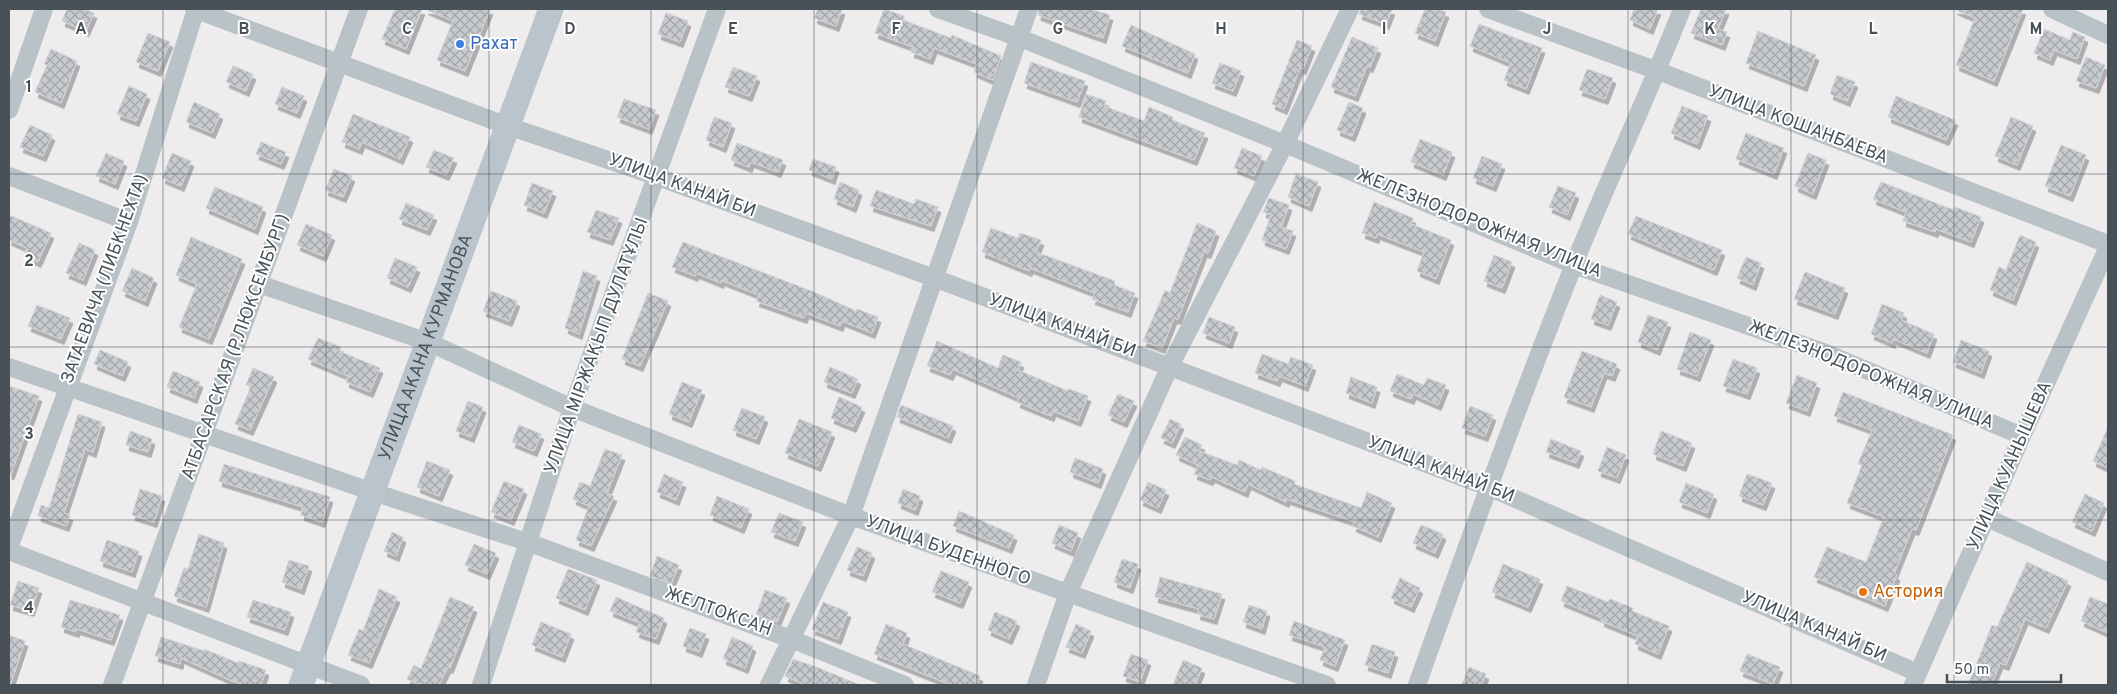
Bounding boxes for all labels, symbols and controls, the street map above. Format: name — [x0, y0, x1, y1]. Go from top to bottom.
text: A — [75, 20, 87, 40]
text: B — [238, 20, 250, 40]
text: C — [402, 20, 412, 40]
text: D — [564, 20, 576, 40]
text: E — [728, 20, 738, 40]
text: F — [891, 20, 901, 40]
text: G — [1053, 20, 1063, 40]
text: H — [1215, 20, 1227, 40]
text: I — [1382, 20, 1386, 40]
text: J — [1543, 20, 1551, 40]
text: K — [1704, 20, 1716, 40]
text: L — [1868, 20, 1878, 40]
text: M — [2030, 20, 2042, 40]
place label: Рахат — [470, 33, 518, 56]
marker: Рахат — [454, 38, 466, 50]
text: 1 — [26, 78, 32, 98]
street label: УЛИЦА КОШАНБАЕВА — [1705, 80, 1891, 170]
street label: УЛИЦА КАНАЙ БИ — [605, 147, 760, 223]
street label: ЖЕЛЕЗНОДОРОЖНАЯ УЛИЦА — [1353, 164, 1605, 284]
street label: ЗАТАЕВИЧА (ЛИБКНЕХТА) — [56, 171, 154, 387]
street label: АТБАСАРСКАЯ (Р.ЛЮКСЕМБУРГ) — [177, 211, 295, 483]
street label: УЛИЦА МІРЖАҚЫП ДУЛАТҰЛЫ — [540, 215, 654, 477]
street label: УЛИЦА АКАНА КУРМАНОВА — [374, 231, 478, 464]
text: 2 — [24, 252, 34, 272]
street label: УЛИЦА КАНАЙ БИ — [985, 287, 1140, 363]
street label: ЖЕЛЕЗНОДОРОЖНАЯ УЛИЦА — [1745, 315, 1997, 435]
street label: УЛИЦА КУАНЫШЕВА — [1962, 378, 2058, 554]
text: 3 — [24, 425, 34, 445]
street label: УЛИЦА КАНАЙ БИ — [1364, 430, 1518, 509]
street label: УЛИЦА БУДЕННОГО — [862, 510, 1034, 592]
place label: Астория — [1873, 581, 1943, 604]
street label: ЖЕЛТОКСАН — [661, 582, 775, 642]
street label: УЛИЦА КАНАЙ БИ — [1738, 584, 1891, 668]
marker: Астория — [1857, 586, 1869, 598]
text: 4 — [24, 599, 34, 619]
scale bar — [1947, 652, 2061, 684]
text: 50 m — [1954, 661, 1989, 680]

